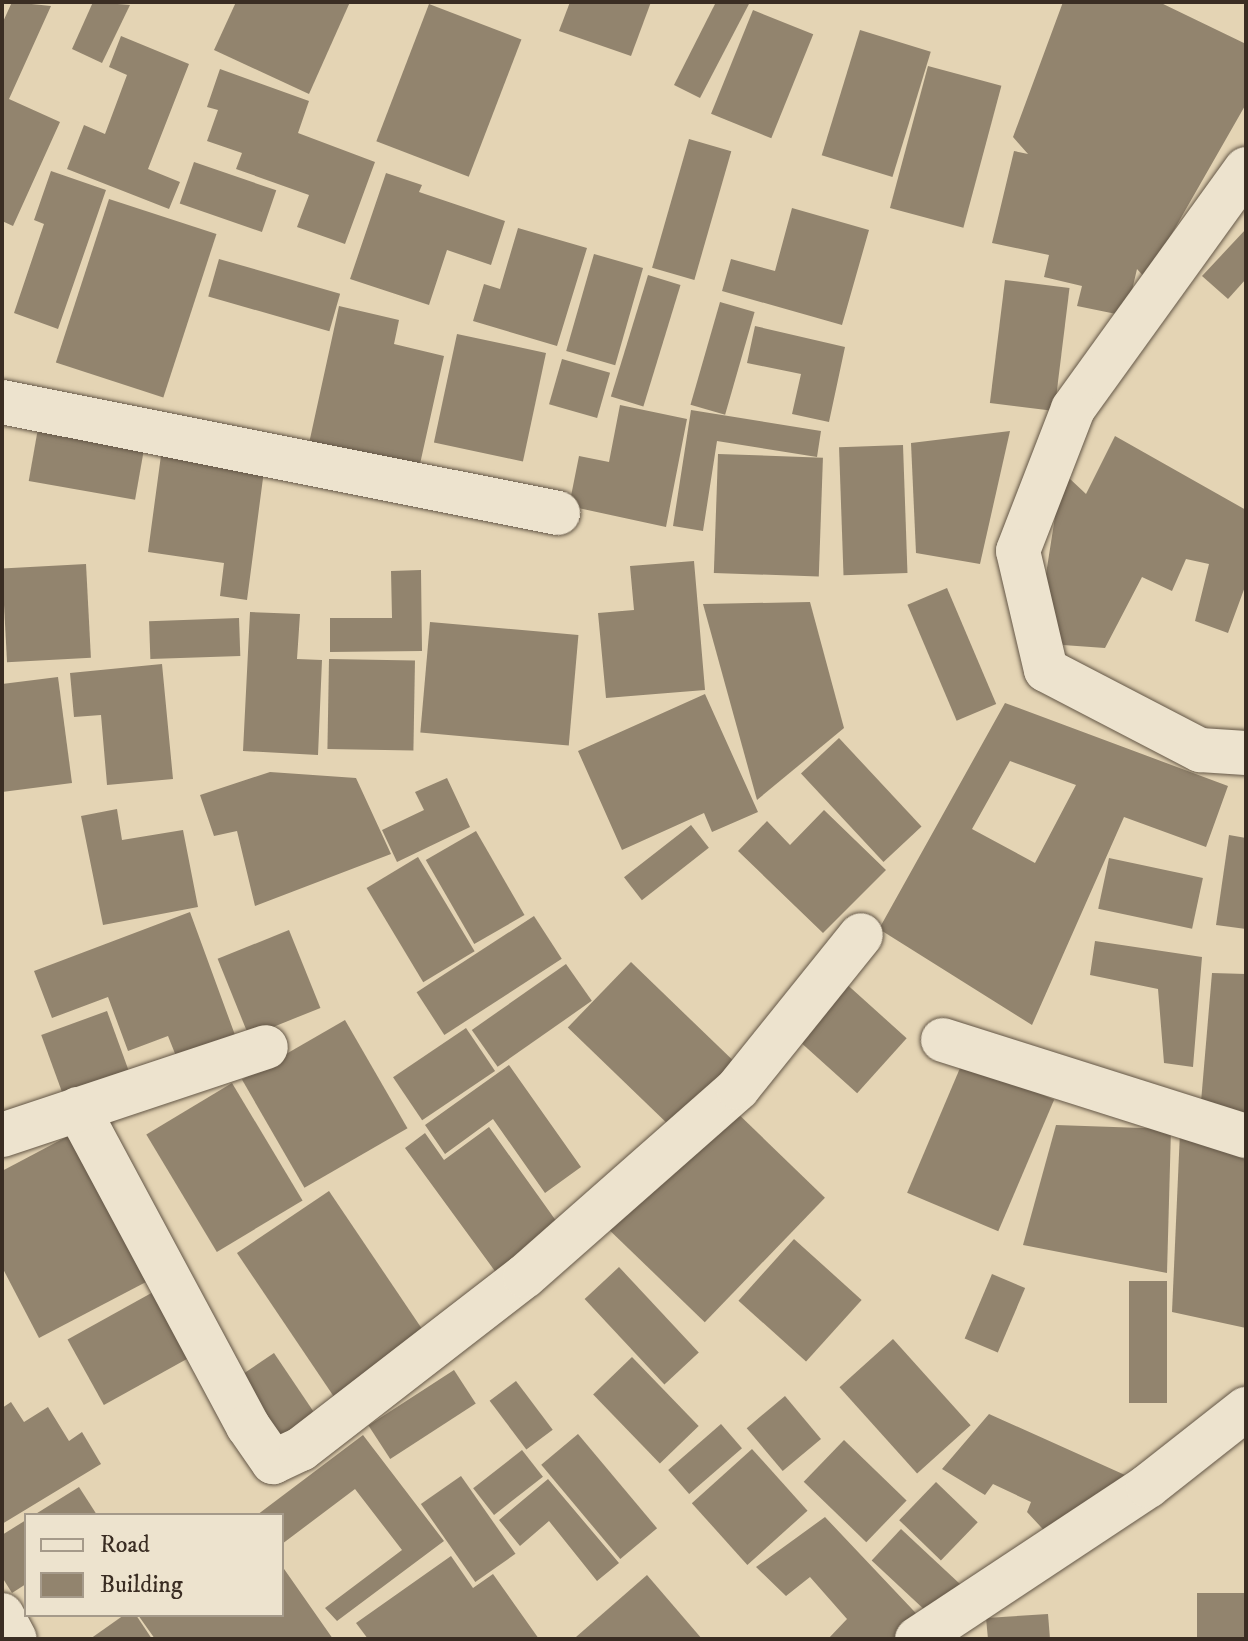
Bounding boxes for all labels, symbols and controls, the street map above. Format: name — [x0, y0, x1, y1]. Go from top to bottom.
legend — [24, 1513, 284, 1617]
text: Road — [100, 1530, 150, 1560]
text: Building — [100, 1570, 183, 1600]

